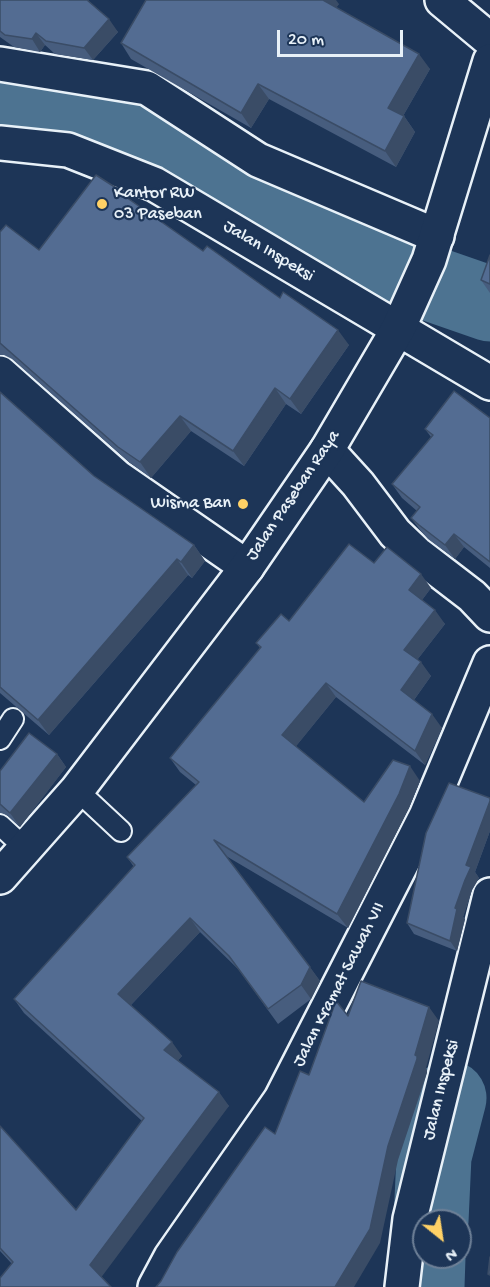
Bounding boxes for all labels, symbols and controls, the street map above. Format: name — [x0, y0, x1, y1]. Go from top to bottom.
scale bar — [280, 18, 406, 56]
text: 20 m — [288, 30, 324, 51]
place label: Kantor RW 03 Paseban — [114, 183, 202, 226]
marker: Kantor RW 03 Paseban — [95, 197, 109, 211]
street label: Jalan Inspeksi — [219, 216, 317, 288]
street label: Jalan Paseban Raya — [242, 427, 346, 565]
place label: Wisma Ban — [150, 493, 231, 515]
marker: Wisma Ban — [236, 497, 250, 511]
street label: Jalan Kramat Sawah VII — [289, 899, 391, 1071]
street label: Jalan Inspeksi — [419, 1038, 465, 1142]
north arrow — [412, 1209, 472, 1269]
text: N — [441, 1242, 460, 1264]

